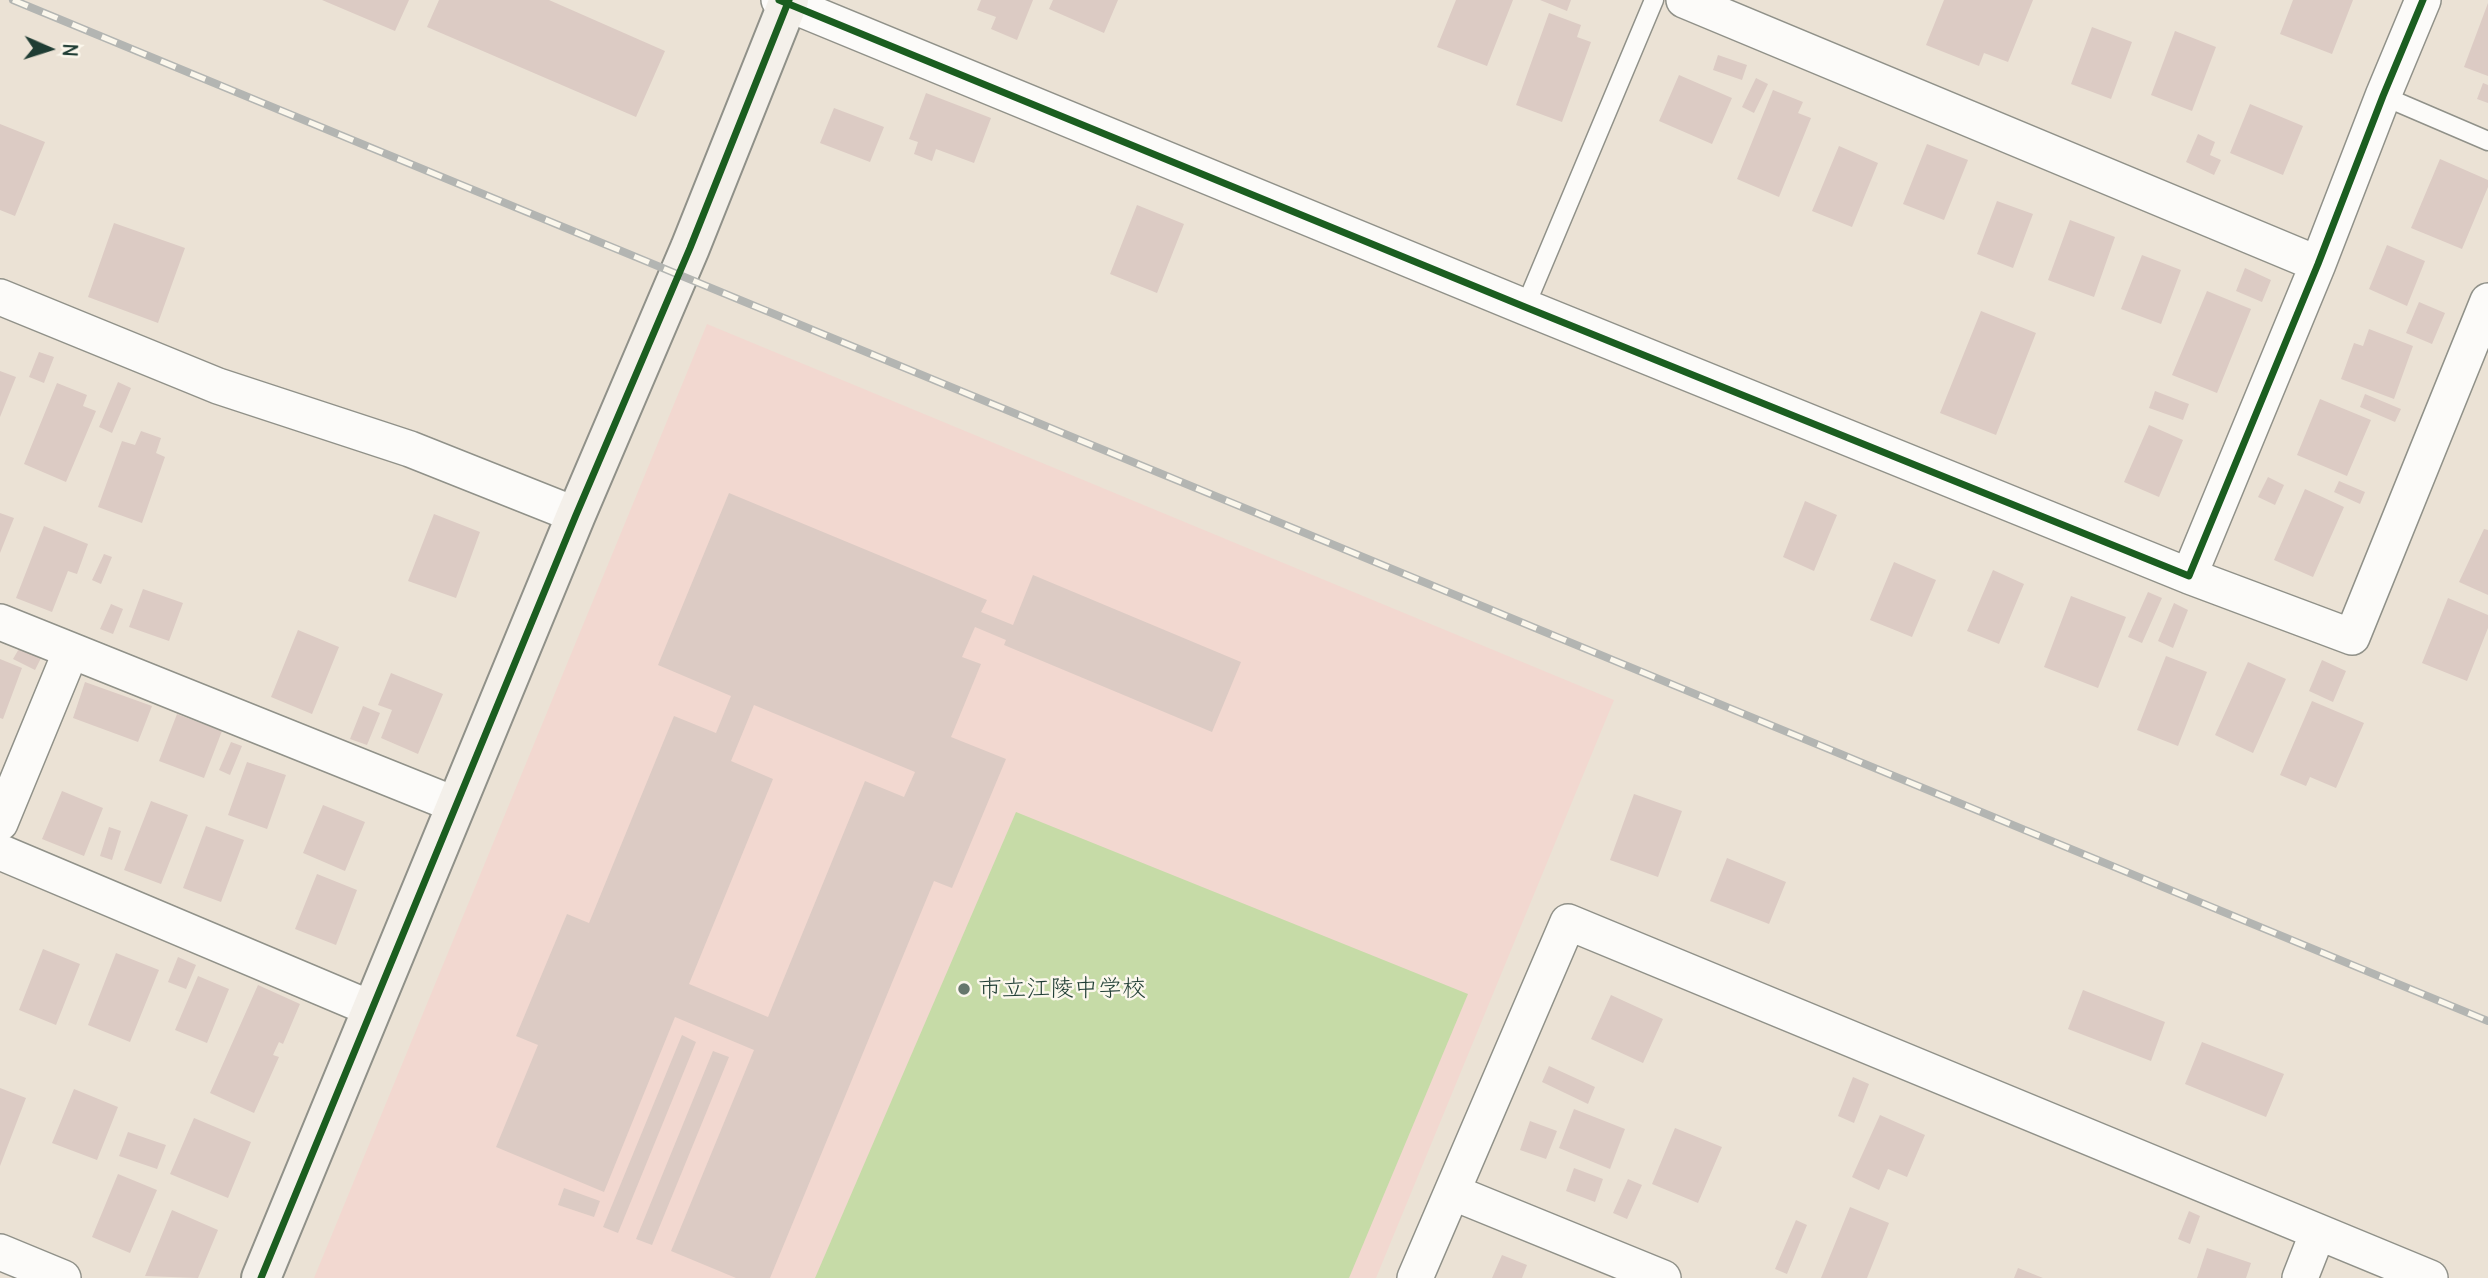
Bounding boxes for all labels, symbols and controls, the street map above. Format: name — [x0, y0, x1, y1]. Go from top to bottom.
north arrow — [14, 14, 84, 84]
text: N — [58, 43, 82, 57]
place label: 市立江陵中学校 — [978, 975, 1146, 1003]
marker: 市立江陵中学校 — [956, 981, 972, 997]

